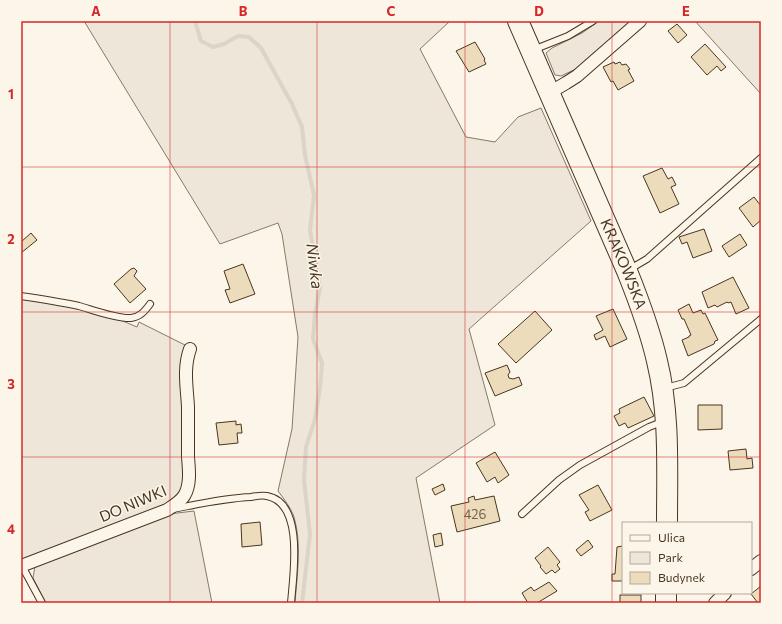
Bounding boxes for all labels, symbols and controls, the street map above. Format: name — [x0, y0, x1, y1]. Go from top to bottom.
text: A — [91, 3, 101, 19]
text: B — [239, 3, 248, 19]
text: C — [387, 3, 396, 19]
text: D — [534, 3, 544, 19]
text: E — [682, 3, 690, 19]
text: 1 — [8, 86, 14, 102]
street label: KRAKOWSKA — [597, 216, 651, 312]
text: 2 — [7, 231, 15, 247]
water label: Niwka — [303, 242, 328, 290]
text: 3 — [7, 376, 15, 392]
street label: DO NIWKI — [96, 481, 169, 525]
house number: 426 — [464, 506, 486, 522]
text: 4 — [7, 521, 15, 537]
legend — [622, 522, 752, 594]
text: Ulica — [658, 530, 685, 544]
text: Park — [658, 550, 684, 564]
text: Budynek — [658, 570, 706, 584]

